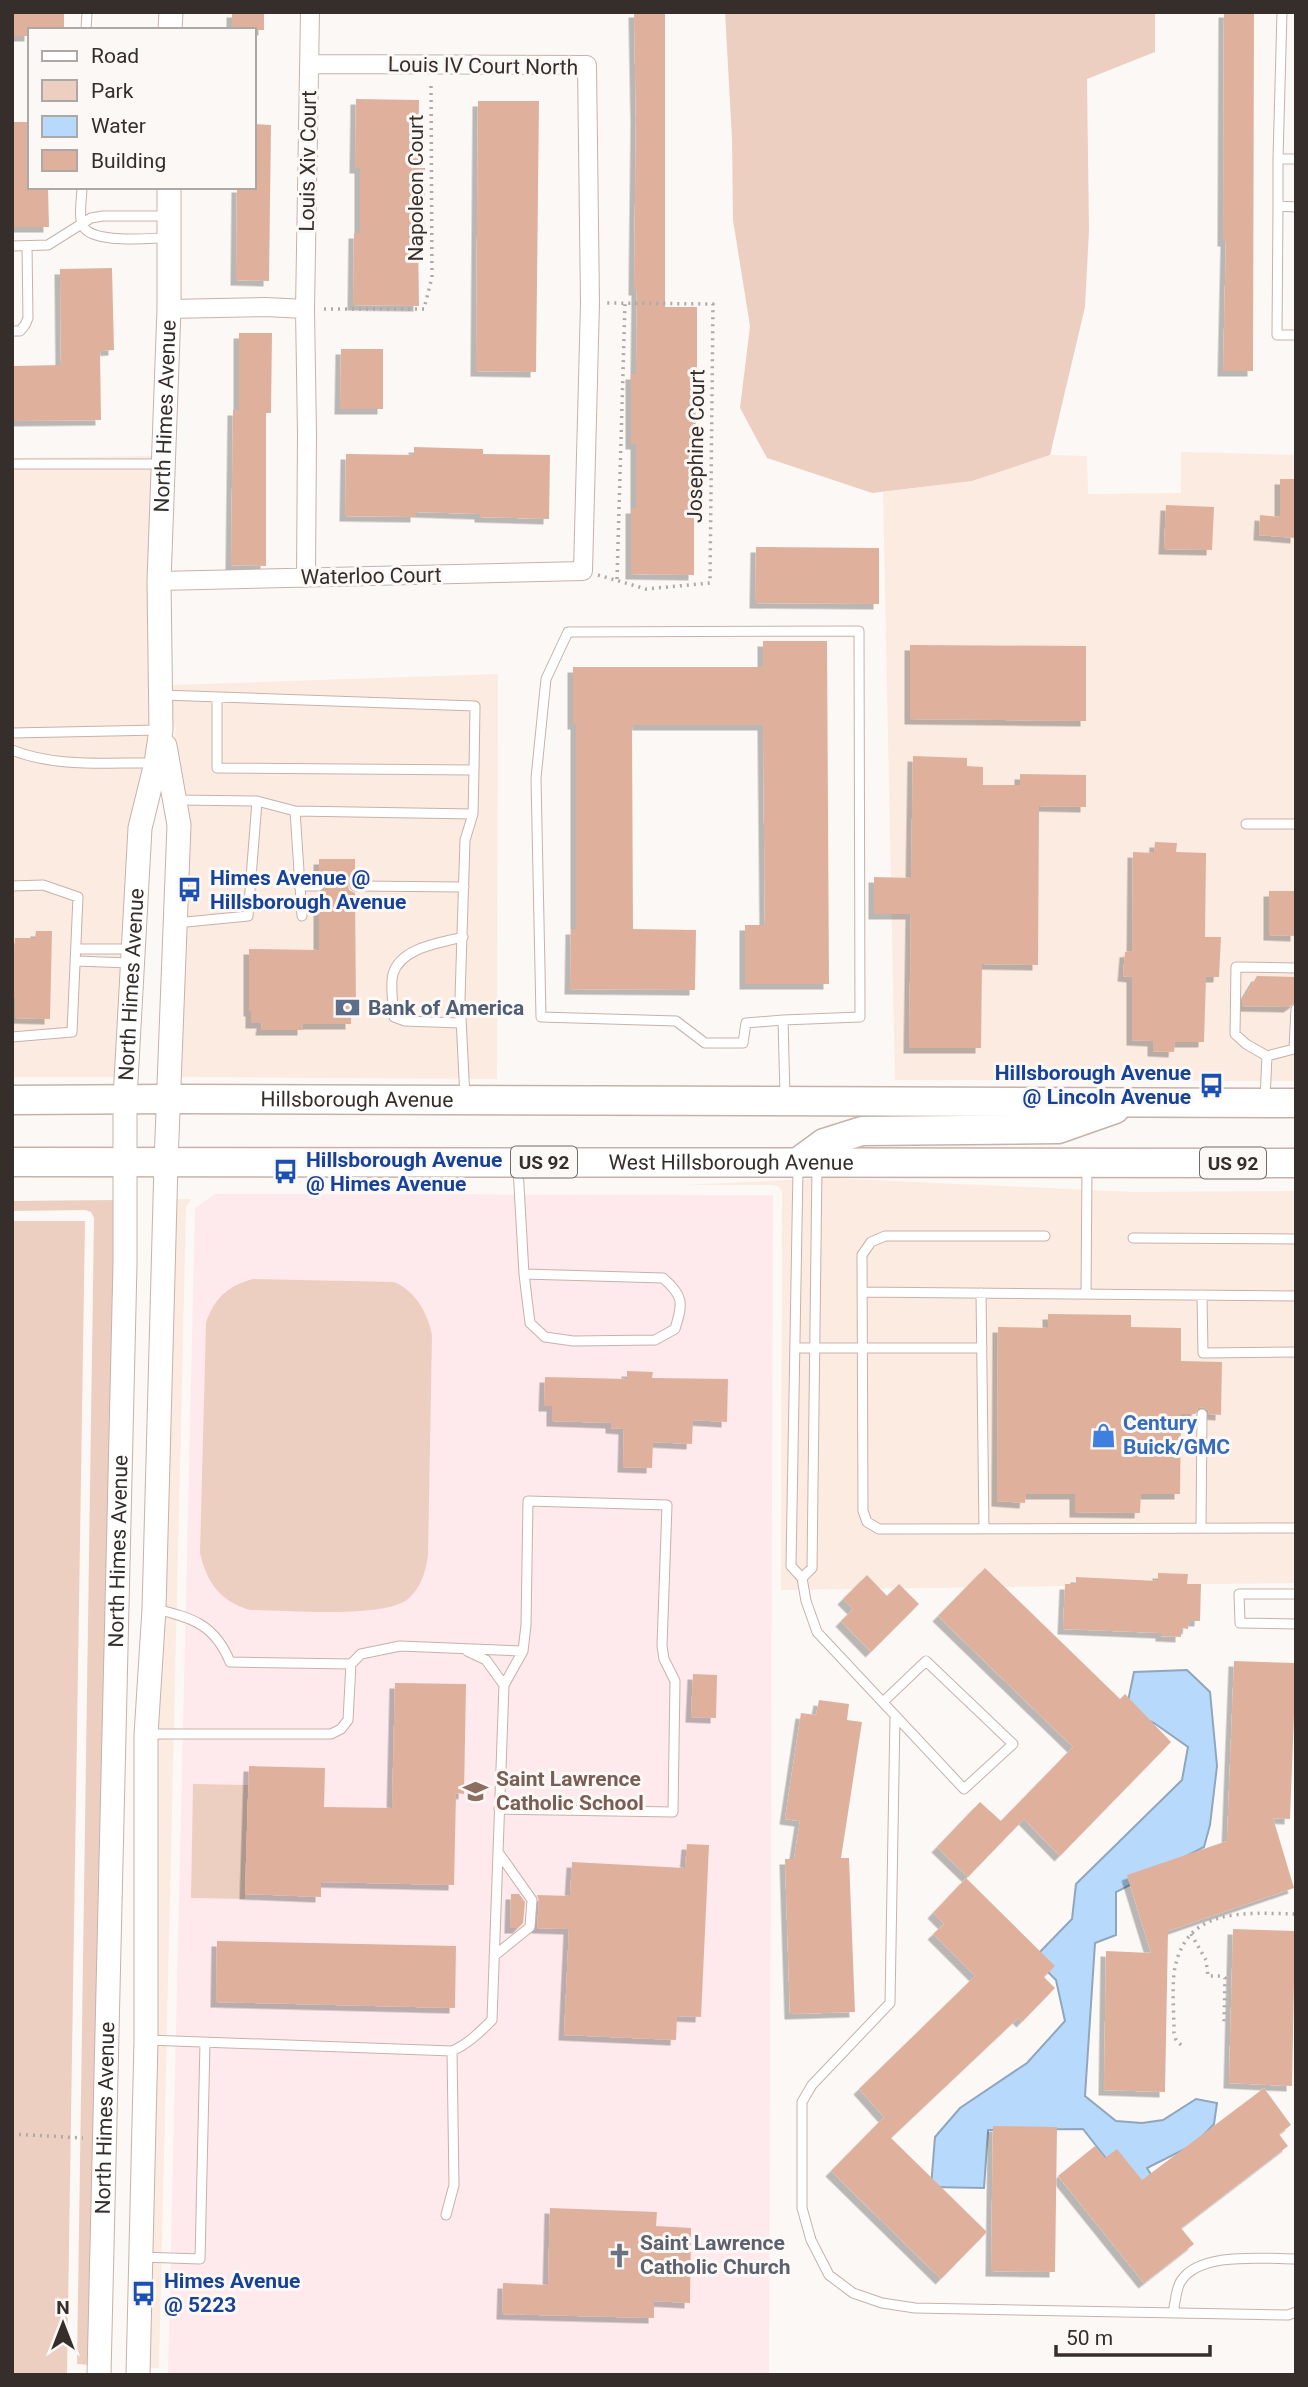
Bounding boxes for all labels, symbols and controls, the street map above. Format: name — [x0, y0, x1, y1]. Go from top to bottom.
legend — [28, 28, 256, 189]
text: Road — [91, 44, 139, 68]
street label: Louis IV Court North — [388, 52, 578, 80]
text: Park — [91, 79, 134, 103]
street label: Louis Xiv Court — [295, 90, 321, 232]
text: Water — [91, 114, 146, 138]
street label: Napoleon Court — [404, 114, 428, 261]
text: Building — [91, 149, 166, 173]
street label: North Himes Avenue — [150, 319, 181, 513]
street label: Josephine Court — [683, 369, 709, 523]
street label: Waterloo Court — [300, 563, 442, 589]
place label: Himes Avenue @ Hillsborough Avenue — [210, 866, 406, 914]
bus stop icon: Himes Avenue @ Hillsborough Avenue — [176, 876, 204, 904]
street label: North Himes Avenue — [114, 888, 149, 1081]
bank icon: Bank of America — [334, 994, 362, 1022]
place label: Bank of America — [368, 996, 524, 1020]
place label: Hillsborough Avenue @ Lincoln Avenue — [995, 1061, 1191, 1109]
bus stop icon: Hillsborough Avenue @ Lincoln Avenue — [1197, 1071, 1225, 1099]
street label: Hillsborough Avenue — [261, 1087, 453, 1112]
road number: US 92 — [511, 1146, 577, 1178]
place label: Hillsborough Avenue @ Himes Avenue — [306, 1148, 502, 1196]
road number: US 92 — [1200, 1148, 1266, 1178]
street label: West Hillsborough Avenue — [608, 1150, 854, 1175]
bus stop icon: Hillsborough Avenue @ Himes Avenue — [272, 1158, 300, 1186]
place label: Century Buick/GMC — [1123, 1411, 1230, 1459]
shop icon: Century Buick/GMC — [1089, 1421, 1117, 1449]
street label: North Himes Avenue — [104, 1455, 133, 1648]
place label: Saint Lawrence Catholic School — [496, 1767, 644, 1815]
school or university icon: Saint Lawrence Catholic School — [462, 1777, 490, 1805]
street label: North Himes Avenue — [91, 2021, 119, 2215]
place label: Saint Lawrence Catholic Church — [640, 2231, 790, 2279]
church icon: Saint Lawrence Catholic Church — [606, 2241, 634, 2269]
place label: Himes Avenue @ 5223 — [164, 2269, 300, 2317]
bus stop icon: Himes Avenue @ 5223 — [130, 2279, 158, 2307]
north arrow — [28, 2289, 98, 2359]
text: N — [56, 2296, 70, 2319]
scale bar — [1056, 2314, 1210, 2358]
text: 50 m — [1066, 2326, 1113, 2350]

